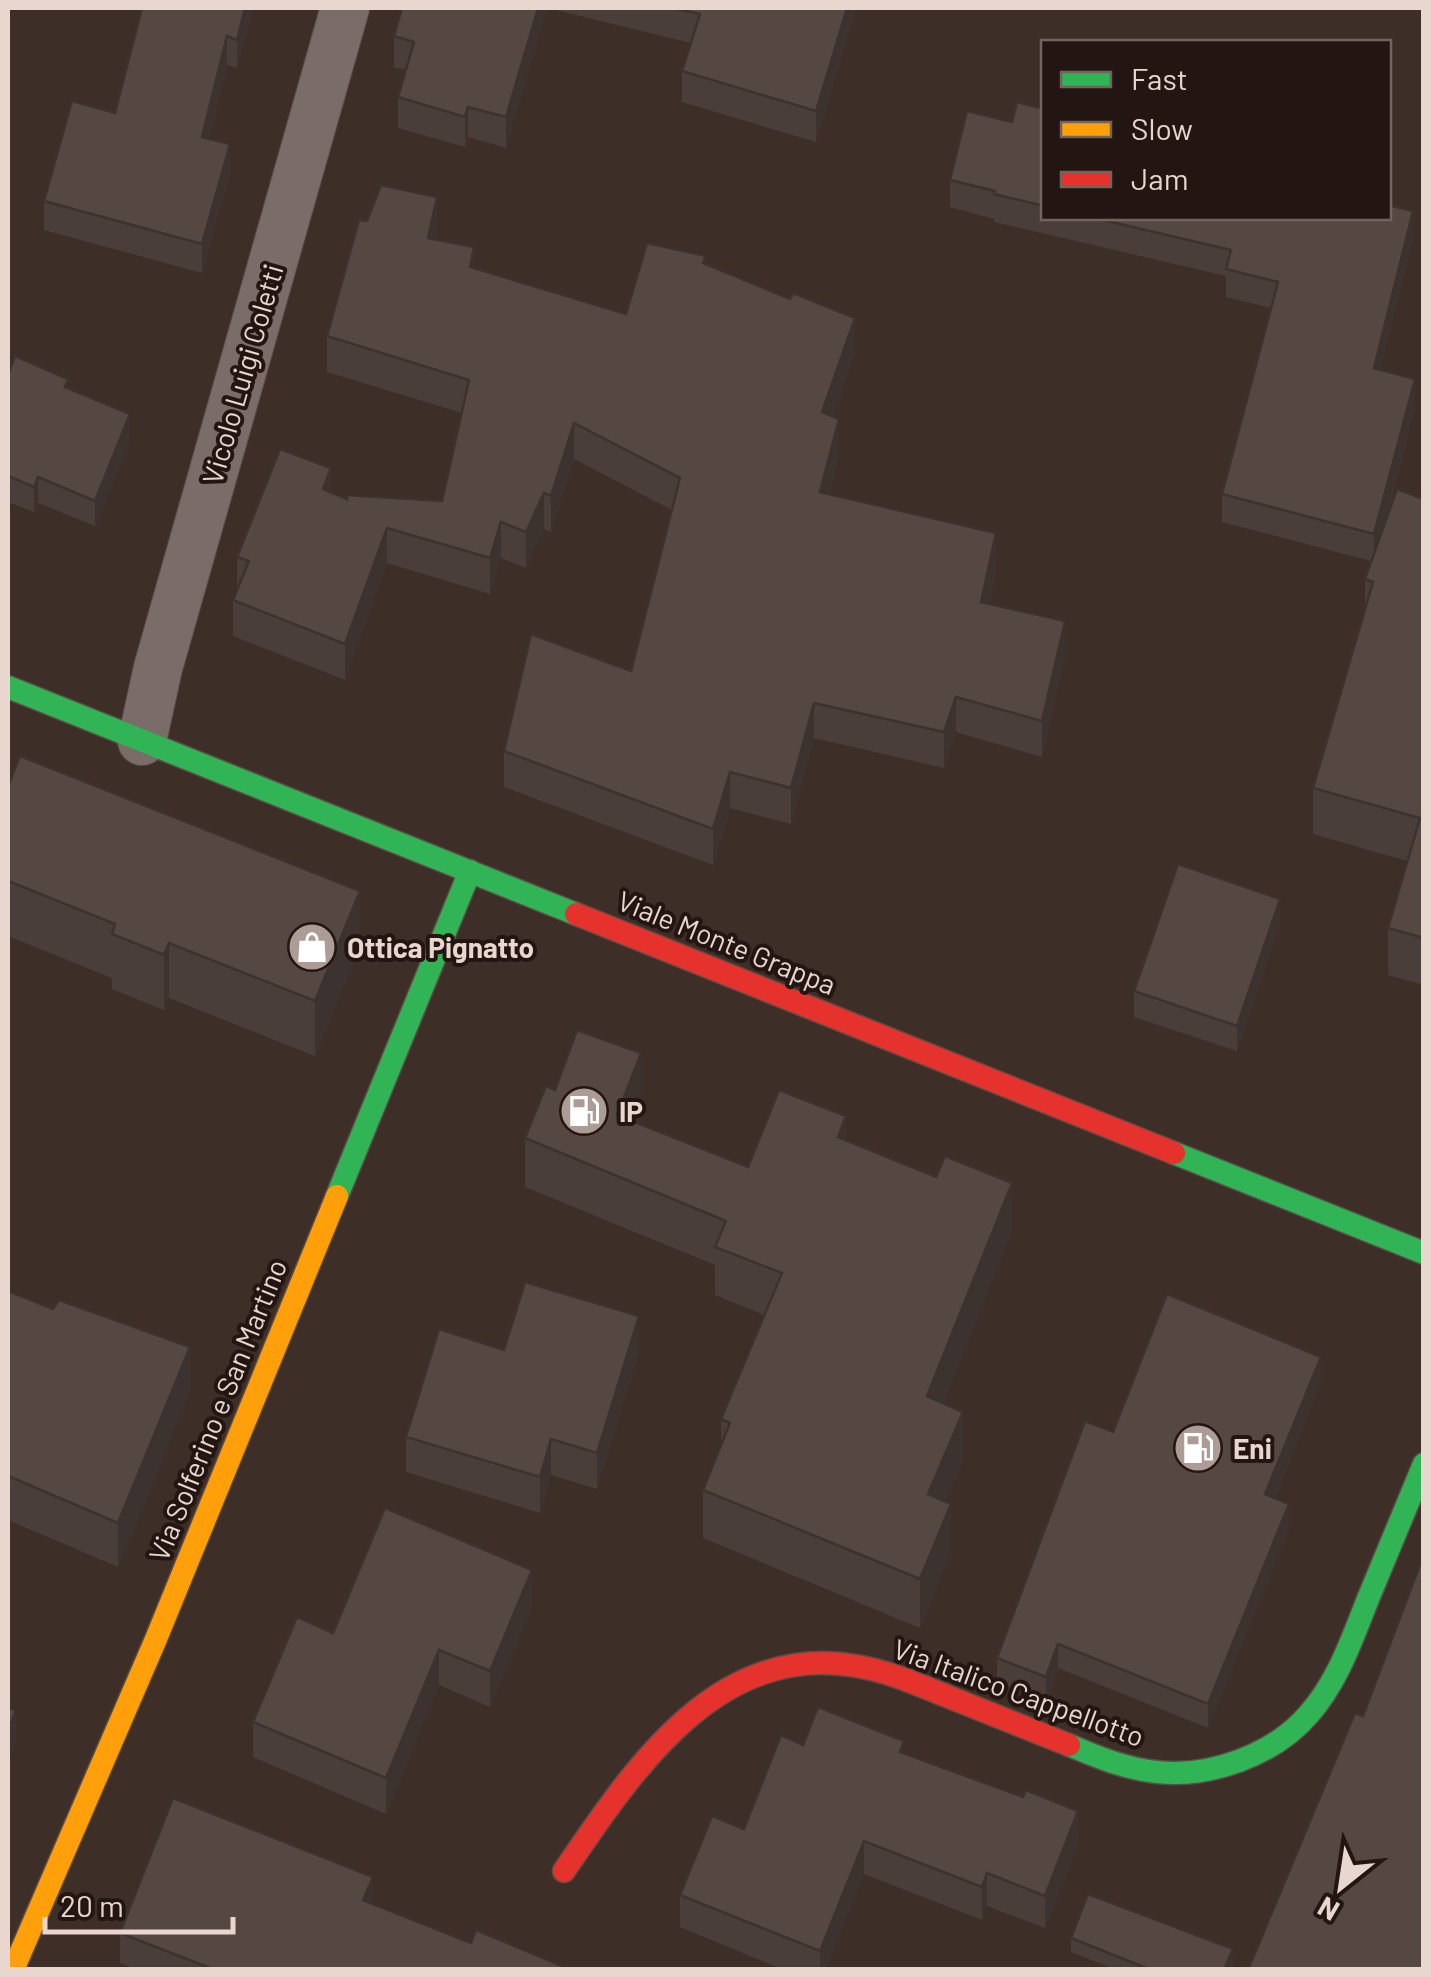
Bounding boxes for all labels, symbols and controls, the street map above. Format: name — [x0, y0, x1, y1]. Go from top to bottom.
legend — [1041, 40, 1391, 220]
text: Fast — [1131, 60, 1188, 96]
text: Slow — [1131, 110, 1193, 146]
text: Jam — [1131, 160, 1188, 196]
street label: Vicolo Luigi Coletti — [194, 260, 290, 488]
street label: Viale Monte Grappa — [613, 883, 841, 1001]
shop icon: Ottica Pignatto — [286, 921, 338, 973]
place label: Ottica Pignatto — [347, 930, 534, 964]
fuel station icon: IP — [558, 1085, 610, 1137]
place label: IP — [619, 1094, 643, 1128]
street label: Via Solferino e San Martino — [141, 1254, 293, 1566]
fuel station icon: Eni — [1172, 1422, 1224, 1474]
place label: Eni — [1233, 1431, 1272, 1465]
street label: Via Italico Cappellotto — [889, 1631, 1149, 1753]
north arrow — [1291, 1837, 1391, 1937]
scale bar — [45, 1872, 232, 1934]
text: 20 m — [60, 1887, 124, 1923]
text: N — [1311, 1890, 1345, 1929]

